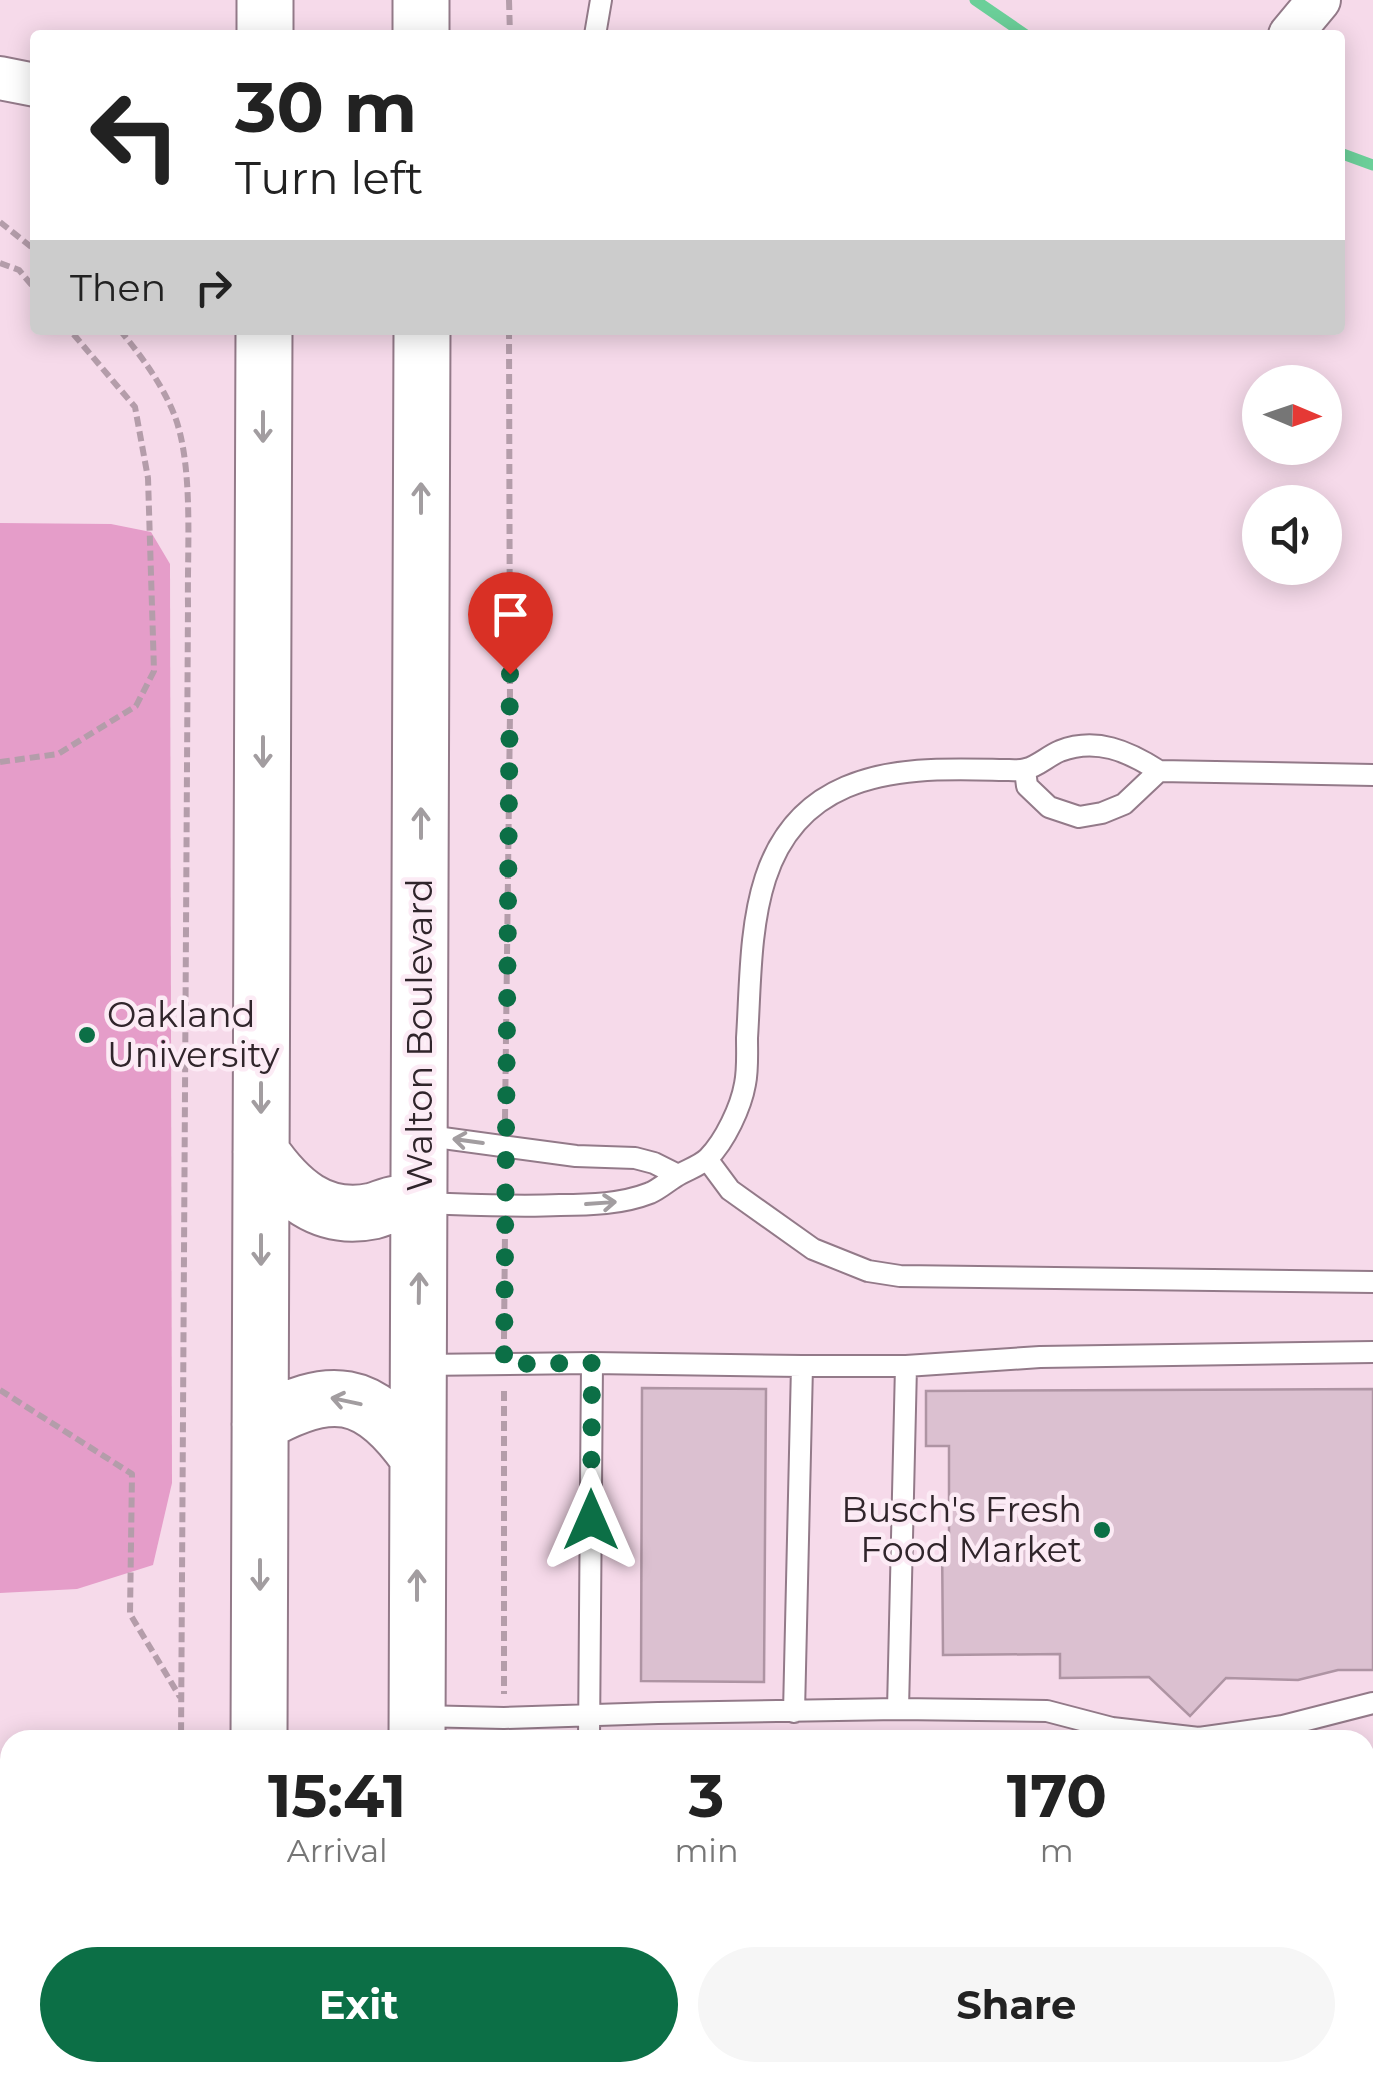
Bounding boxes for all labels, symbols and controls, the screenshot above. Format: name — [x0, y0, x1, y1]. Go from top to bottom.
text: 30 m — [235, 64, 417, 150]
icon: left — [70, 70, 200, 200]
text: Turn left — [235, 150, 423, 205]
icon: right — [186, 260, 241, 315]
text: Then — [70, 264, 166, 311]
north arrow — [1242, 365, 1342, 465]
map controls — [1242, 365, 1342, 585]
one-way arrow — [254, 410, 272, 443]
one-way arrow — [412, 483, 430, 516]
button: sound — [1242, 485, 1342, 585]
pin — [468, 572, 553, 675]
icon: arrive — [483, 587, 538, 642]
one-way arrow — [253, 736, 272, 768]
one-way arrow — [412, 808, 430, 840]
street label: Walton Boulevard — [398, 878, 441, 1192]
place label: Oakland University — [107, 993, 279, 1076]
marker: Oakland University — [76, 1024, 98, 1046]
one-way arrow — [252, 1080, 270, 1113]
one-way arrow — [453, 1131, 485, 1150]
one-way arrow — [584, 1193, 616, 1212]
one-way arrow — [252, 1232, 270, 1265]
one-way arrow — [409, 1273, 428, 1305]
one-way arrow — [331, 1391, 363, 1409]
position arrow — [539, 1468, 643, 1572]
place label: Busch's Fresh Food Market — [841, 1488, 1082, 1571]
marker: Busch's Fresh Food Market — [1091, 1519, 1113, 1541]
one-way arrow — [250, 1558, 269, 1590]
one-way arrow — [408, 1570, 426, 1602]
text: 15:41 — [268, 1759, 406, 1832]
text: 3 — [689, 1759, 724, 1832]
text: 170 — [1007, 1759, 1107, 1832]
text: Arrival — [287, 1831, 388, 1870]
text: min — [674, 1831, 739, 1870]
text: m — [1040, 1831, 1074, 1870]
button: Exit — [40, 1947, 678, 2062]
button: Share — [698, 1947, 1335, 2062]

